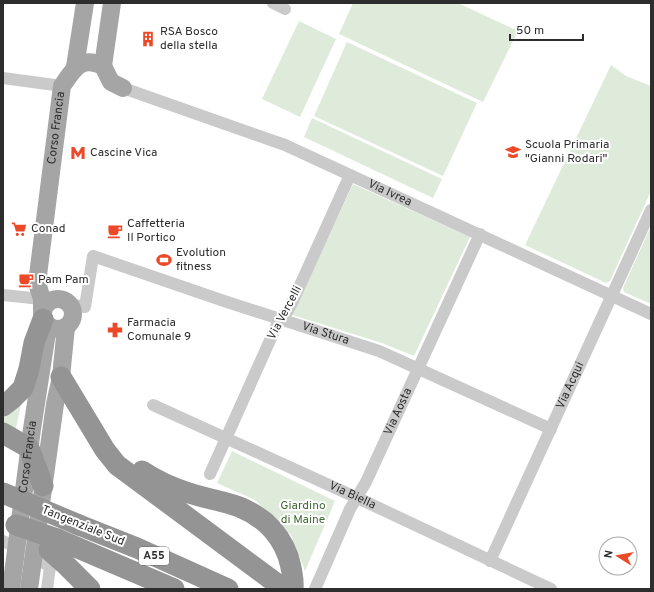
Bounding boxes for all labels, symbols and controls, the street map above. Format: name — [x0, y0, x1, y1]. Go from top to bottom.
scale bar — [510, 16, 583, 42]
text: 50 m — [516, 23, 544, 39]
place label: RSA Bosco della stella — [160, 24, 218, 54]
building icon: RSA Bosco della stella — [139, 30, 157, 48]
street label: Corso Francia — [44, 91, 69, 165]
place label: Scuola Primaria "Gianni Rodari" — [525, 137, 609, 167]
school or university icon: Scuola Primaria "Gianni Rodari" — [504, 143, 522, 161]
metro station icon: Cascine Vica — [69, 144, 87, 162]
place label: Cascine Vica — [90, 145, 157, 161]
street label: Via Ivrea — [365, 176, 414, 210]
place label: Caffetteria Il Portico — [127, 216, 185, 246]
supermarket icon: Conad — [10, 220, 28, 238]
place label: Conad — [31, 221, 66, 237]
cafe icon: Caffetteria Il Portico — [106, 222, 124, 240]
place label: Evolution fitness — [176, 245, 226, 275]
sports icon: Evolution fitness — [155, 251, 173, 269]
cafe icon: Pam Pam — [17, 271, 35, 289]
place label: Pam Pam — [38, 272, 89, 288]
street label: Via Vercelli — [264, 283, 306, 343]
place label: Farmacia Comunale 9 — [127, 315, 191, 345]
street label: Via Stura — [300, 319, 351, 349]
pharmacy icon: Farmacia Comunale 9 — [106, 321, 124, 339]
street label: Via Acqui — [553, 359, 588, 412]
street label: Via Aosta — [380, 386, 416, 438]
street label: Corso Francia — [16, 420, 41, 494]
street label: Via Biella — [326, 478, 378, 513]
park label: Giardino di Maine — [280, 498, 326, 528]
street label: Tangenziale Sud — [39, 502, 127, 550]
north arrow — [598, 536, 638, 576]
road number: A55 — [139, 547, 169, 565]
text: N — [602, 549, 617, 559]

